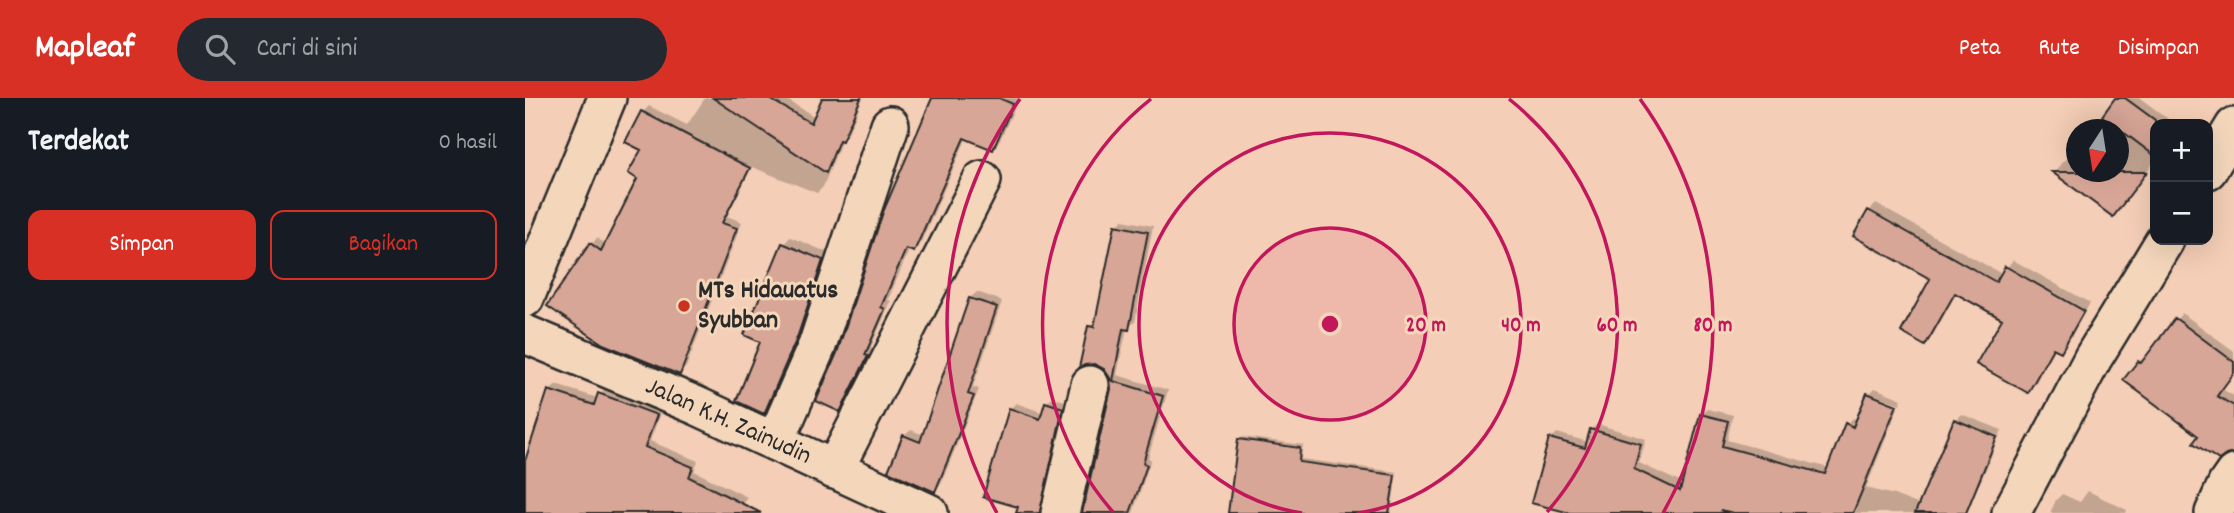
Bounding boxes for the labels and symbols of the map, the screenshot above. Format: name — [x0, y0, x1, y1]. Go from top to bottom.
north arrow — [2066, 119, 2129, 182]
place label: MTs Hidauatus Syubban — [698, 273, 838, 340]
marker: MTs Hidauatus Syubban — [676, 298, 692, 314]
centre of rings — [1318, 312, 1342, 336]
text: 20 m — [1406, 312, 1446, 342]
text: 40 m — [1501, 312, 1541, 342]
text: 60 m — [1597, 312, 1637, 342]
text: 80 m — [1693, 312, 1733, 342]
street label: Jalan K.H. Zainudin — [639, 369, 817, 475]

